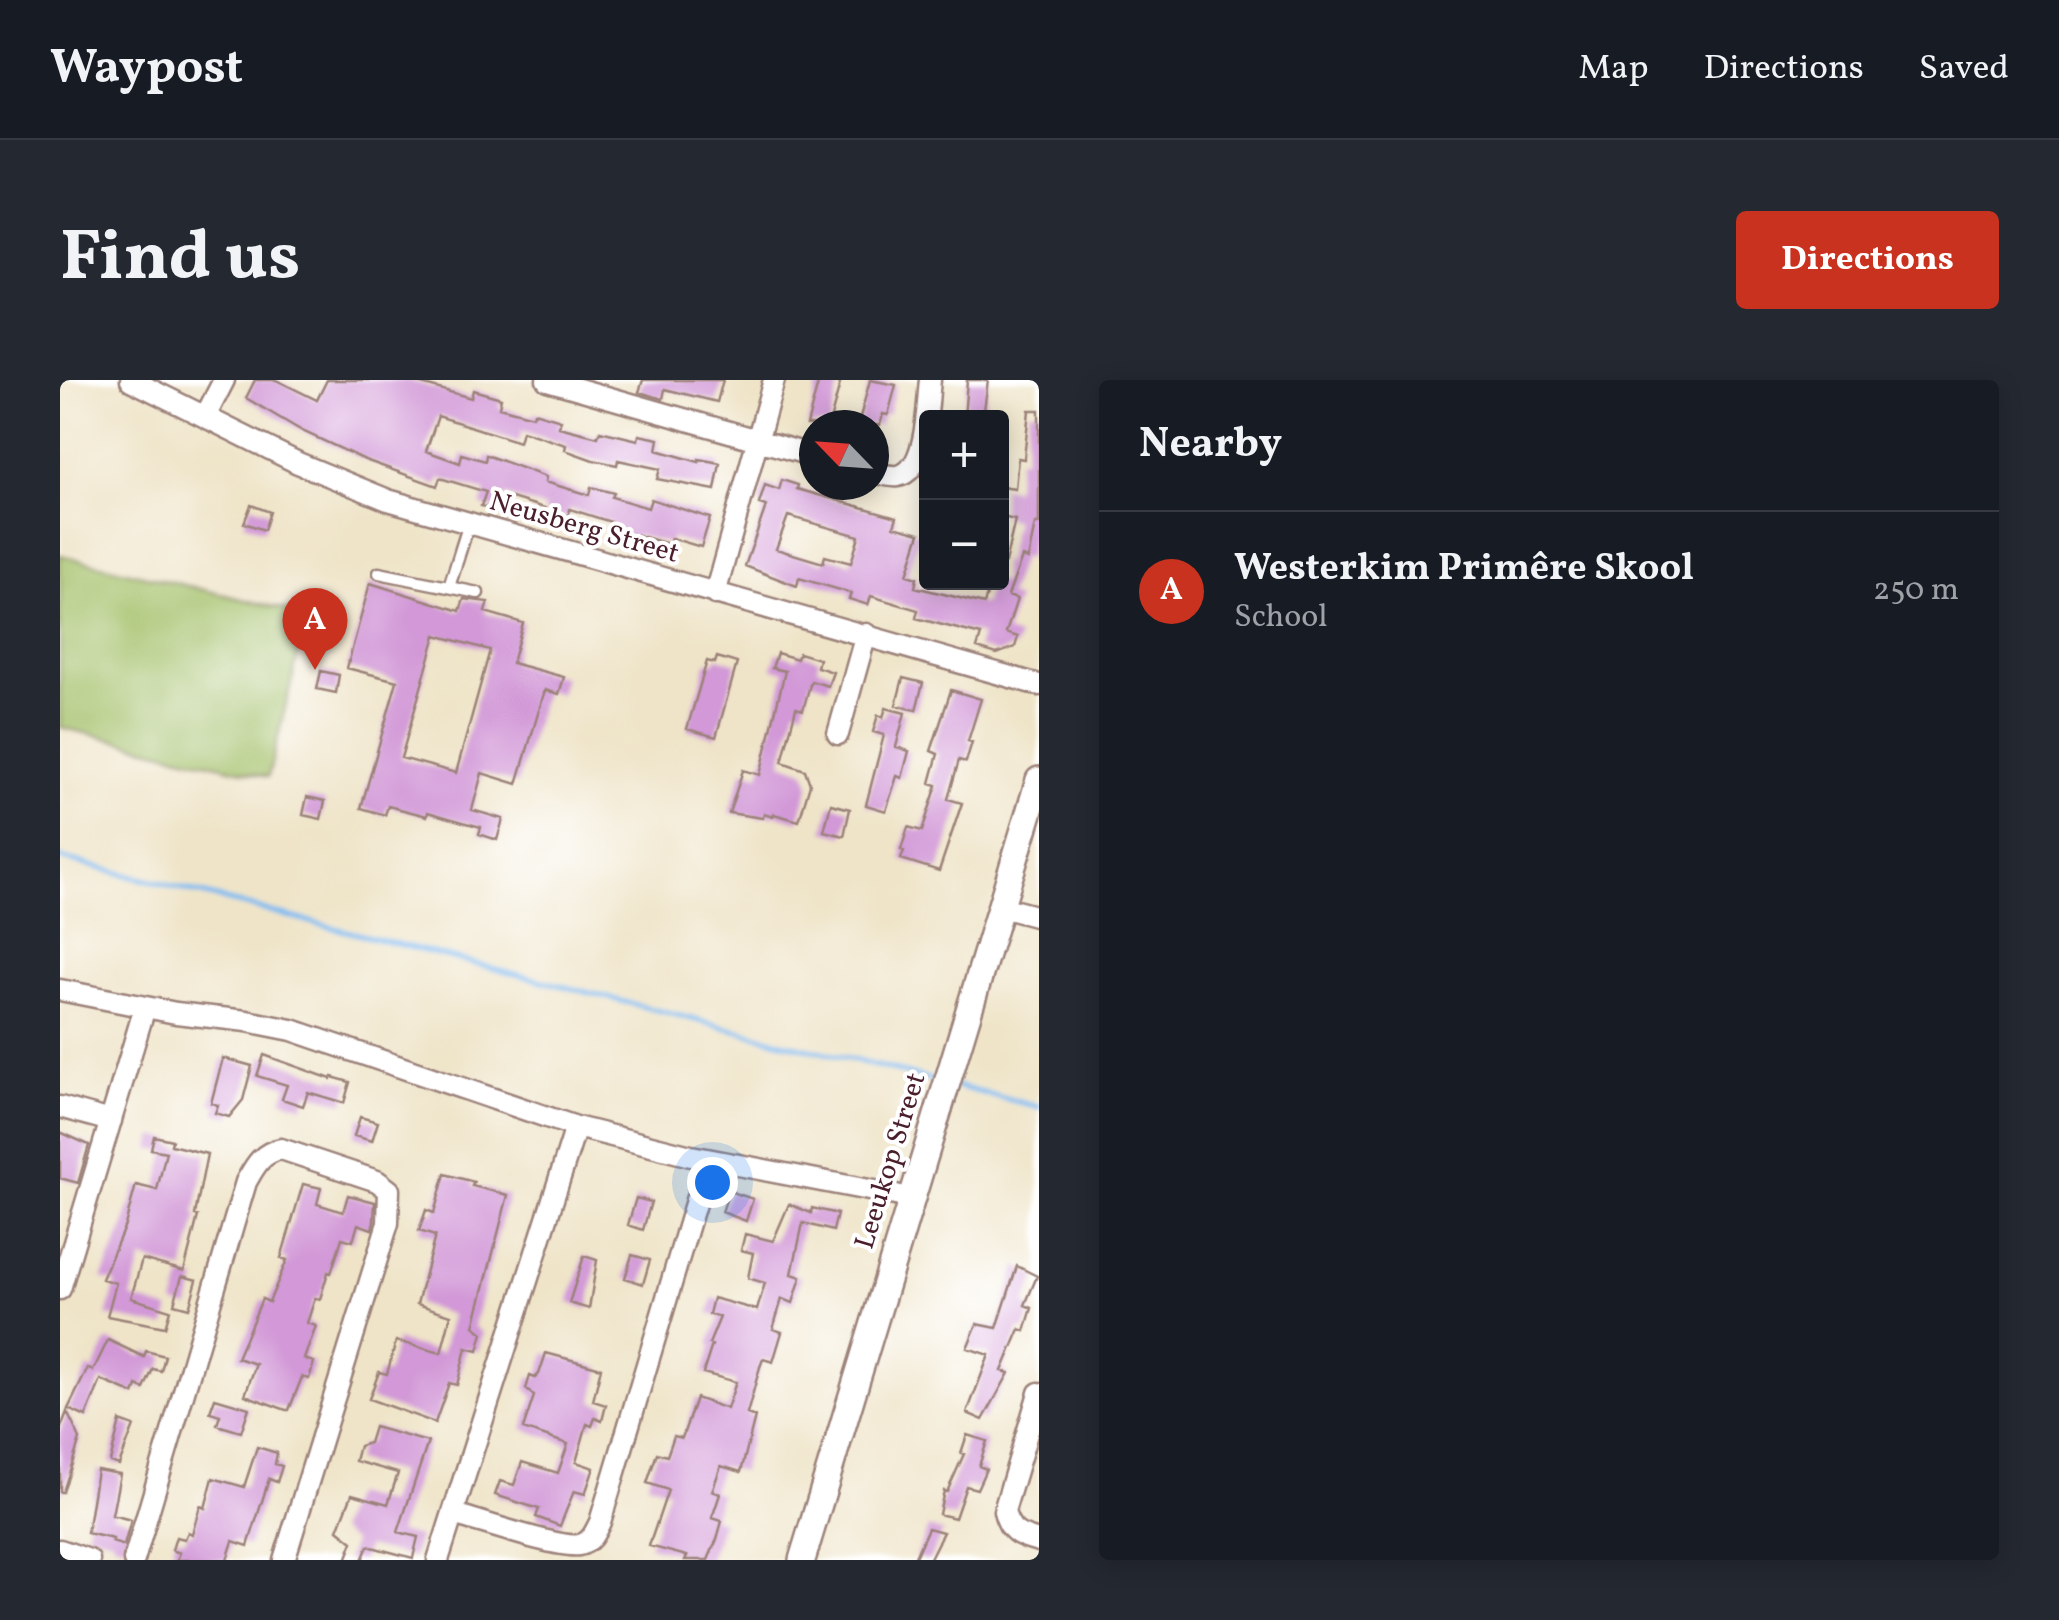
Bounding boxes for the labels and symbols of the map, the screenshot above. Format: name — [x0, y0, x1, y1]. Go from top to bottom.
north arrow — [799, 410, 889, 500]
street label: Neusberg Street — [485, 482, 683, 574]
pin: A — [282, 588, 348, 670]
street label: Leeukop Street — [846, 1068, 936, 1254]
your location — [687, 1157, 738, 1208]

